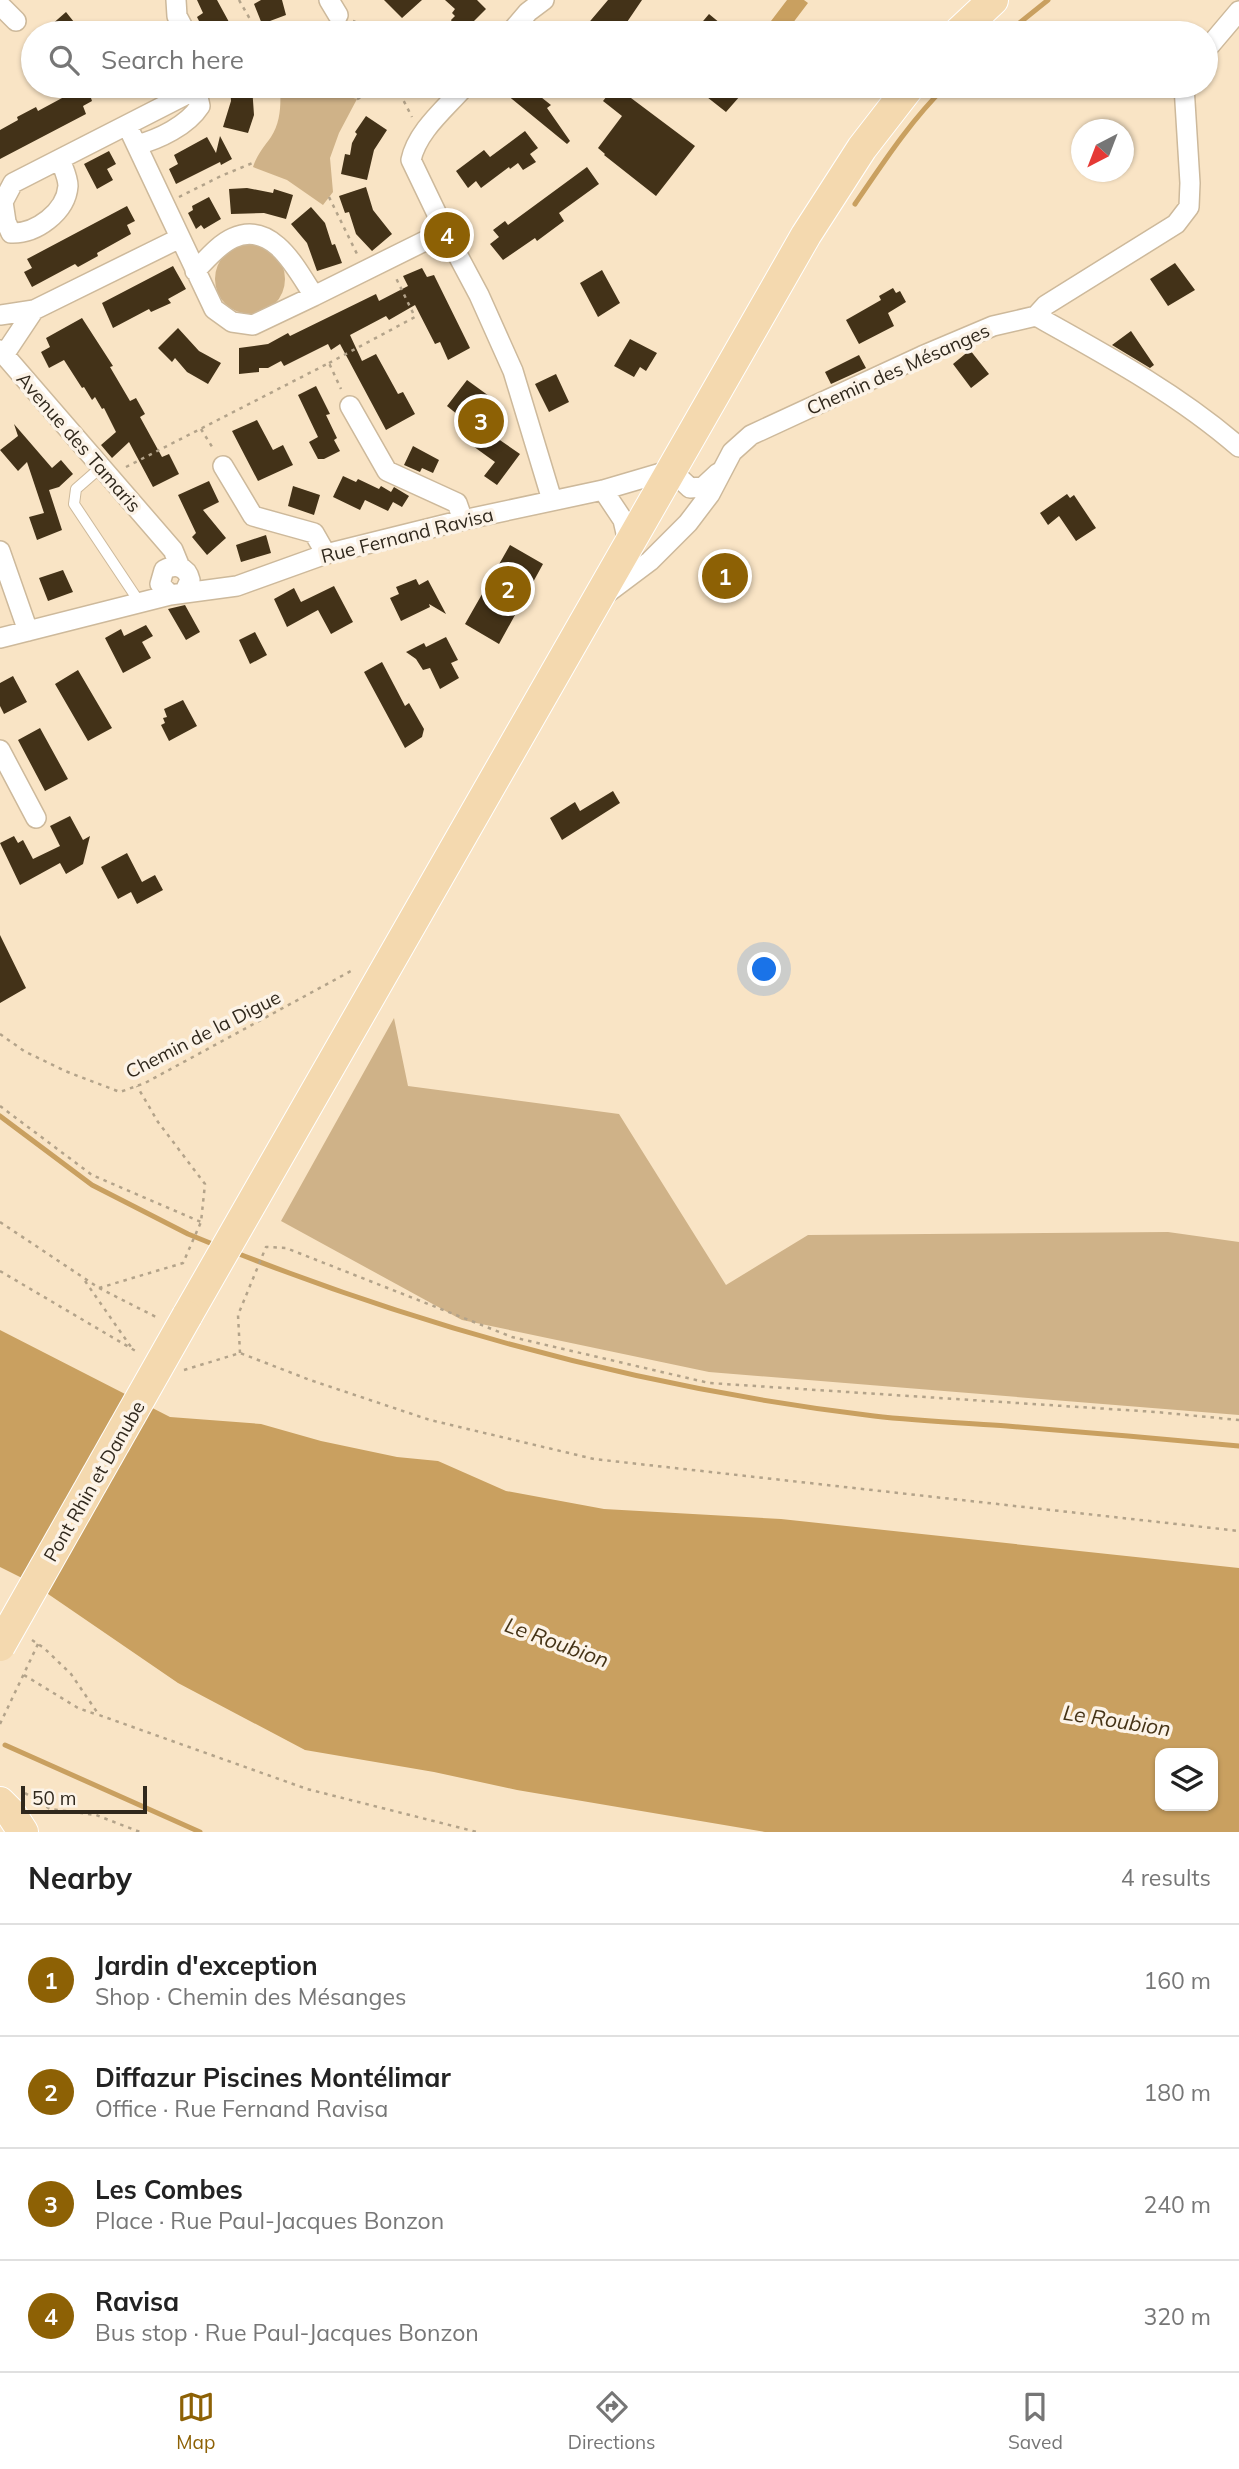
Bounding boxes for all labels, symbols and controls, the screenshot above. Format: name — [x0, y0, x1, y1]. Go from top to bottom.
search box — [21, 21, 1218, 98]
icon: search — [45, 41, 83, 79]
text: Search here — [101, 43, 244, 76]
north arrow — [1071, 119, 1134, 182]
pin: 4 — [424, 209, 470, 261]
street label: Chemin des Mésanges — [803, 318, 993, 420]
street label: Avenue des Tamaris — [12, 367, 146, 517]
pin: 3 — [458, 395, 504, 447]
street label: Rue Fernand Ravisa — [318, 502, 496, 568]
pin: 1 — [702, 550, 748, 602]
pin: 2 — [485, 563, 531, 615]
your location — [747, 952, 781, 986]
street label: Chemin de la Digue — [121, 985, 285, 1083]
street label: Pont Rhin et Danube — [38, 1396, 150, 1566]
water label: Le Roubion — [502, 1611, 612, 1673]
water label: Le Roubion — [1061, 1699, 1173, 1741]
map controls — [1155, 1748, 1218, 1811]
button: layers — [1155, 1748, 1218, 1811]
scale bar — [21, 1783, 147, 1815]
text: 50 m — [32, 1786, 76, 1810]
text: Nearby — [28, 1859, 132, 1897]
text: 4 results — [1121, 1863, 1211, 1892]
text: Jardin d'exception — [95, 1949, 318, 1982]
text: 1 — [44, 1966, 58, 1995]
text: 160 m — [1143, 1966, 1211, 1995]
text: Shop · Chemin des Mésanges — [95, 1982, 406, 2011]
text: Diffazur Piscines Montélimar — [95, 2061, 451, 2094]
text: 2 — [44, 2078, 58, 2107]
text: 180 m — [1143, 2078, 1211, 2107]
text: Office · Rue Fernand Ravisa — [95, 2094, 388, 2123]
text: Les Combes — [95, 2173, 243, 2206]
text: 3 — [44, 2190, 58, 2219]
text: 240 m — [1143, 2190, 1211, 2219]
text: Place · Rue Paul-Jacques Bonzon — [95, 2206, 444, 2235]
text: Ravisa — [95, 2285, 179, 2318]
text: 4 — [44, 2302, 58, 2331]
text: 320 m — [1143, 2302, 1211, 2331]
text: Bus stop · Rue Paul-Jacques Bonzon — [95, 2318, 479, 2347]
tab: Map — [176, 2388, 215, 2454]
tab: Directions — [568, 2388, 656, 2454]
tab: Saved — [1008, 2388, 1063, 2454]

